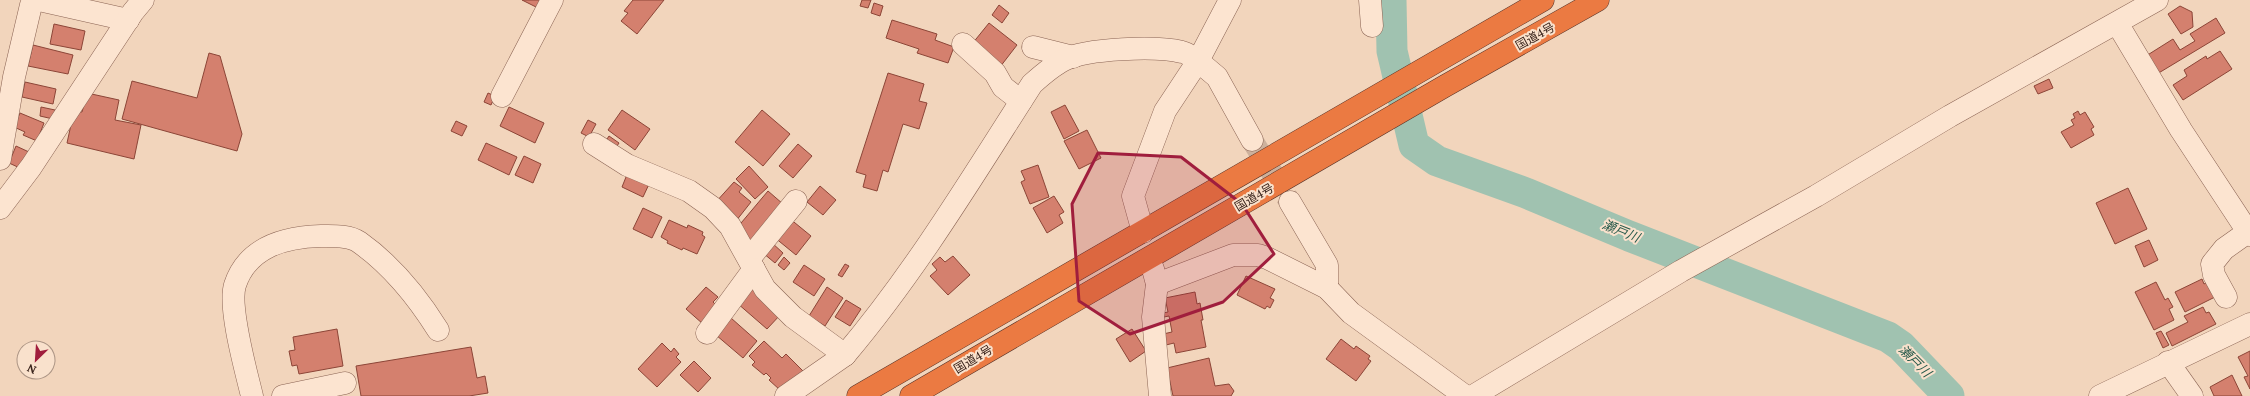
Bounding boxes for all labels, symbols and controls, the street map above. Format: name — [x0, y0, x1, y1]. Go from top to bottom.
street label: 国道4号 — [1513, 19, 1557, 53]
street label: 国道4号 — [1232, 180, 1276, 214]
water label: 瀬戸川 — [1600, 216, 1644, 247]
north arrow — [16, 340, 56, 380]
water label: 瀬戸川 — [1895, 341, 1936, 382]
street label: 国道4号 — [951, 342, 995, 376]
text: N — [25, 361, 39, 377]

